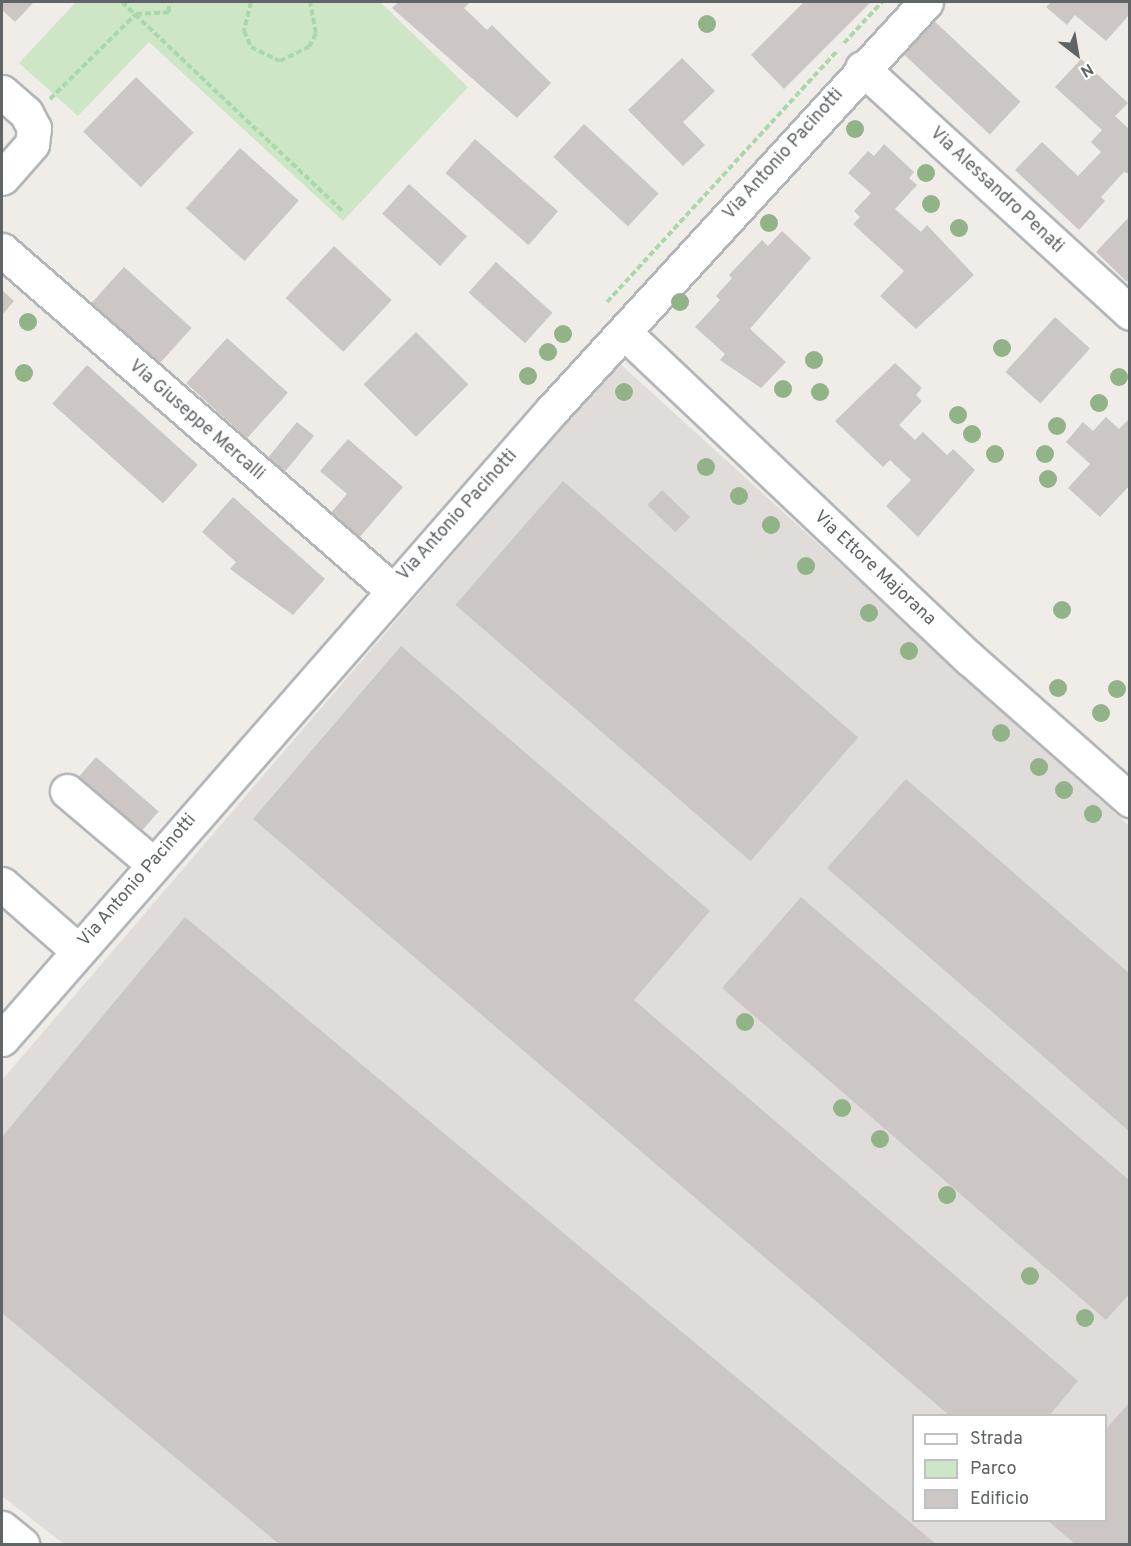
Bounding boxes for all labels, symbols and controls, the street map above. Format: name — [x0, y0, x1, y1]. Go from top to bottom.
north arrow — [1047, 24, 1107, 84]
text: N — [1076, 58, 1096, 81]
street label: Via Antonio Pacinotti — [719, 85, 849, 225]
street label: Via Alessandro Penati — [924, 123, 1068, 259]
street label: Via Giuseppe Mercalli — [124, 356, 268, 486]
street label: Via Antonio Pacinotti — [393, 446, 523, 586]
street label: Via Ettore Majorana — [809, 507, 939, 631]
street label: Via Antonio Pacinotti — [74, 810, 202, 952]
legend — [912, 1414, 1107, 1522]
text: Strada — [970, 1428, 1023, 1451]
text: Parco — [970, 1458, 1016, 1481]
text: Edificio — [970, 1488, 1029, 1511]

